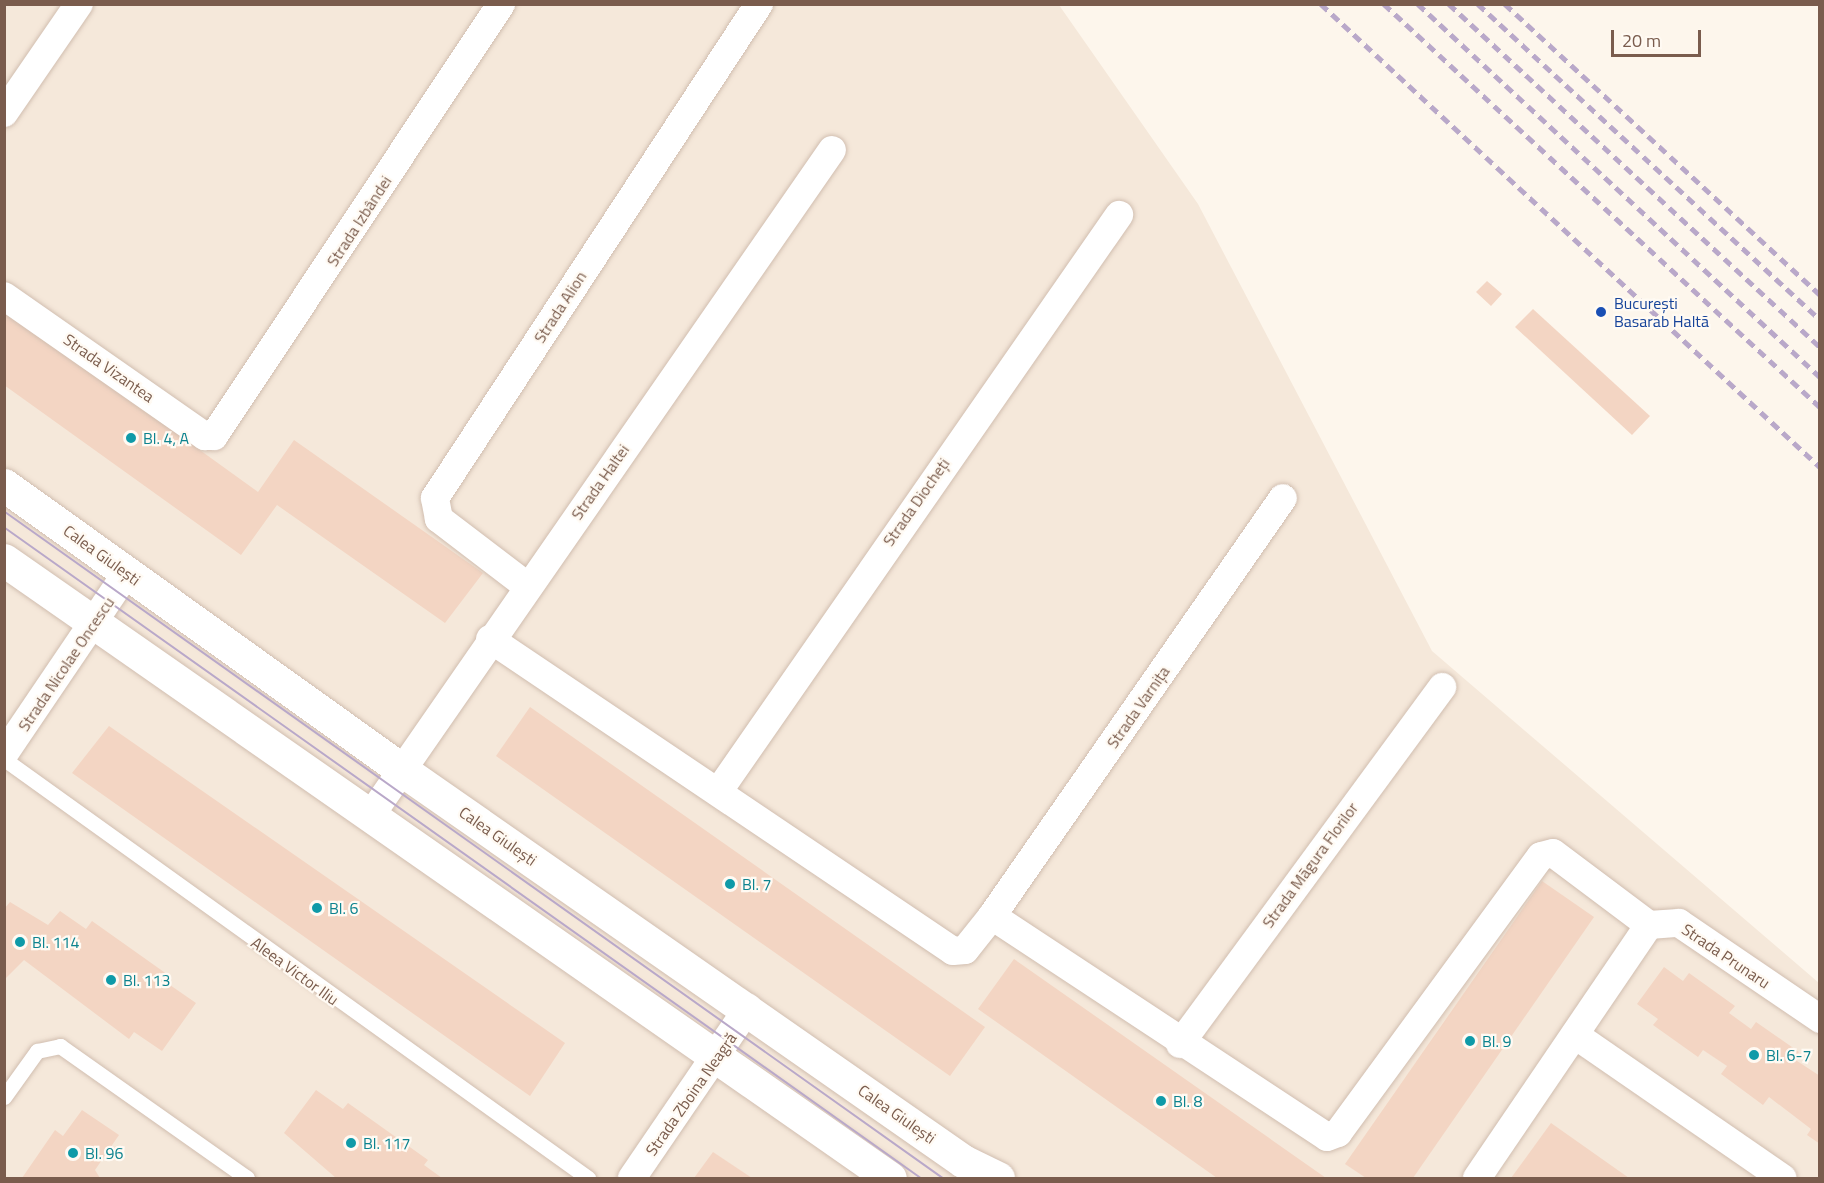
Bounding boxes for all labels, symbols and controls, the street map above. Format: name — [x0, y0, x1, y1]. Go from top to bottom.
scale bar — [1614, 18, 1704, 56]
text: 20 m — [1622, 27, 1661, 54]
street label: Strada Izbândei — [323, 172, 395, 270]
street label: Strada Alion — [530, 268, 590, 346]
place label: București Basarab Haltă — [1614, 293, 1709, 331]
marker: București Basarab Haltă — [1592, 303, 1610, 321]
street label: Strada Vizantea — [60, 330, 158, 406]
place label: Bl. 4, A — [143, 428, 189, 448]
marker: Bl. 4, A — [124, 431, 138, 445]
street label: Strada Haltei — [567, 441, 633, 523]
street label: Strada Diocheți — [879, 454, 953, 550]
street label: Calea Giulești — [60, 521, 144, 589]
street label: Strada Nicolae Oncescu — [14, 593, 118, 735]
street label: Strada Varnița — [1103, 662, 1173, 752]
street label: Strada Măgura Florilor — [1258, 799, 1362, 931]
street label: Calea Giulești — [456, 802, 540, 870]
place label: Bl. 7 — [742, 874, 771, 894]
marker: Bl. 7 — [723, 877, 737, 891]
place label: Bl. 6 — [329, 898, 358, 918]
marker: Bl. 6 — [310, 901, 324, 915]
street label: Strada Prunaru — [1678, 920, 1774, 992]
place label: Bl. 114 — [32, 932, 79, 952]
street label: Aleea Victor Iliu — [248, 933, 342, 1009]
marker: Bl. 114 — [13, 935, 27, 949]
place label: Bl. 113 — [123, 970, 170, 990]
marker: Bl. 113 — [104, 973, 118, 987]
street label: Strada Zboina Neagră — [641, 1029, 741, 1159]
place label: Bl. 9 — [1482, 1031, 1511, 1051]
marker: Bl. 9 — [1463, 1034, 1477, 1048]
place label: Bl. 6-7 — [1766, 1045, 1811, 1065]
marker: Bl. 6-7 — [1747, 1048, 1761, 1062]
street label: Calea Giulești — [855, 1080, 939, 1148]
place label: Bl. 8 — [1173, 1091, 1202, 1111]
marker: Bl. 8 — [1154, 1094, 1168, 1108]
place label: Bl. 117 — [363, 1133, 410, 1153]
marker: Bl. 117 — [344, 1136, 358, 1150]
place label: Bl. 96 — [85, 1143, 123, 1163]
marker: Bl. 96 — [66, 1146, 80, 1160]

